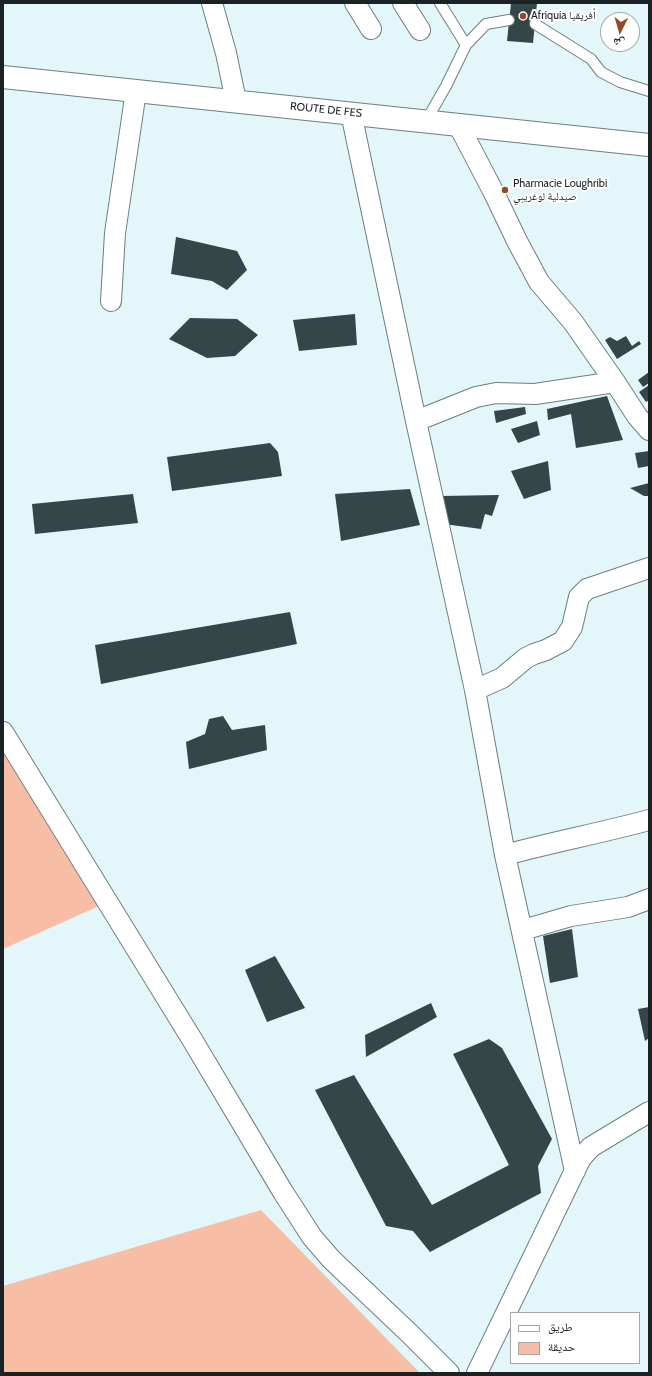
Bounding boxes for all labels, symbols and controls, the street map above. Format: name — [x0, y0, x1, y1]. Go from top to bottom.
place label: Afriquia أفريقيا — [531, 9, 595, 23]
marker: Afriquia أفريقيا — [518, 11, 528, 21]
north arrow — [600, 12, 640, 52]
text: ش — [613, 35, 625, 50]
street label: ROUTE DE FES — [289, 100, 363, 120]
place label: Pharmacie Loughribi صيدلية لوغريبي — [513, 177, 607, 203]
marker: Pharmacie Loughribi صيدلية لوغريبي — [500, 185, 510, 195]
legend — [510, 1312, 640, 1364]
text: طريق — [548, 1319, 573, 1334]
text: حديقة — [548, 1339, 576, 1354]

